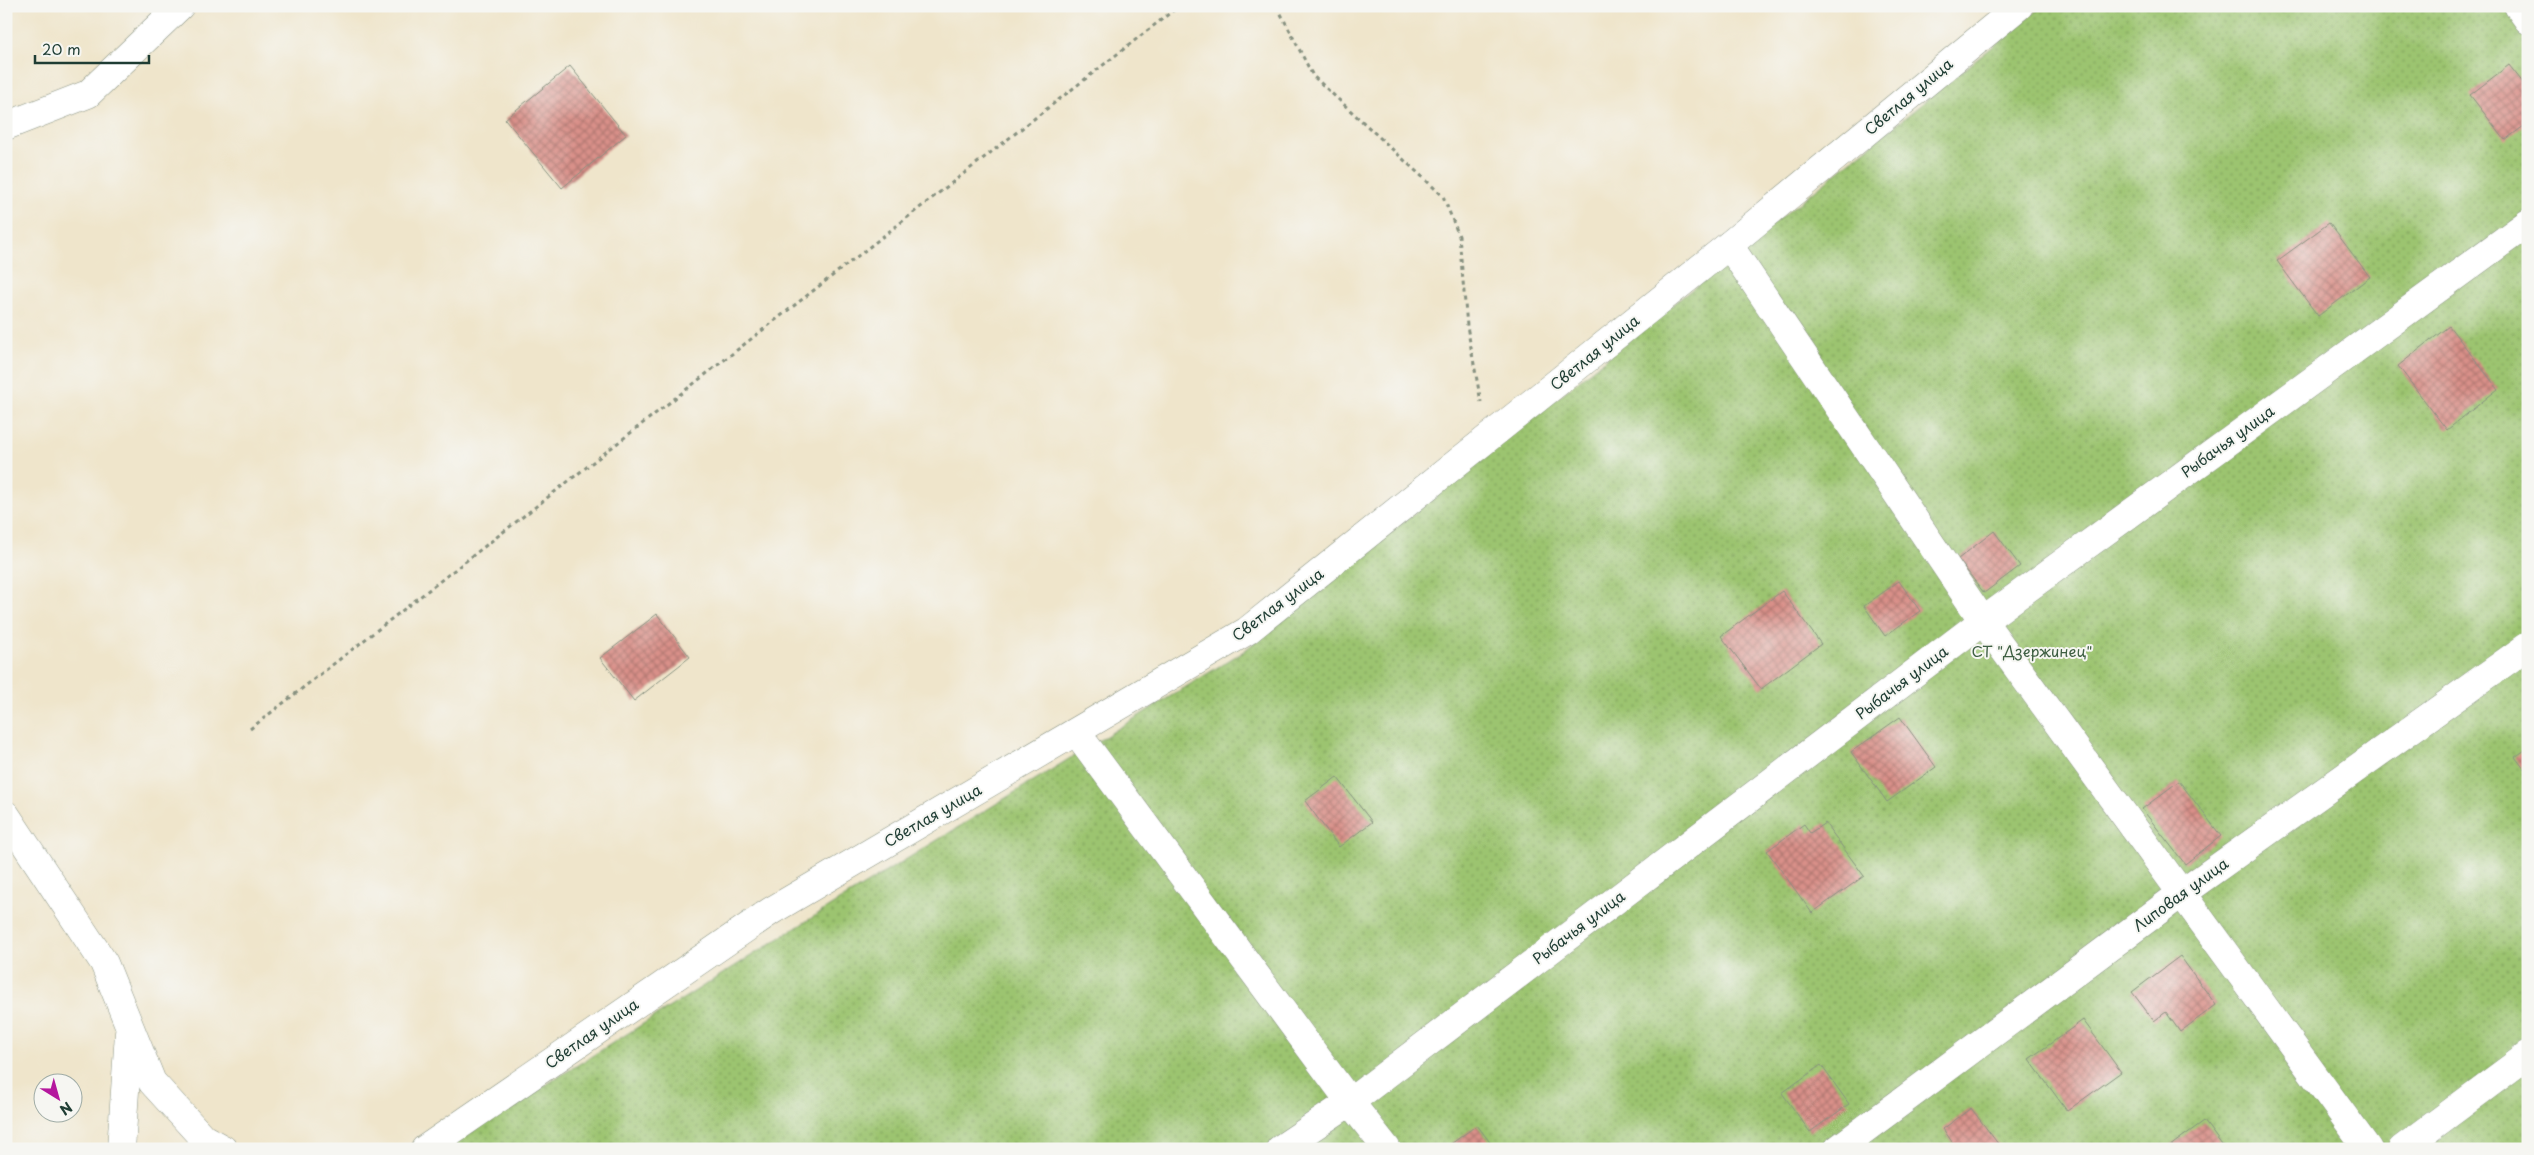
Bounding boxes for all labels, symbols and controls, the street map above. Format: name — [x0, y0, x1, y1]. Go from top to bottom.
scale bar — [35, 32, 149, 64]
text: 20 m — [42, 37, 81, 60]
street label: Светлая улица — [1859, 52, 1958, 140]
street label: Светлая улица — [1544, 308, 1644, 395]
street label: Рыбачья улица — [2176, 399, 2279, 483]
street label: Светлая улица — [1227, 561, 1328, 646]
street label: Рыбачья улица — [1850, 639, 1953, 724]
park label: СТ "Дзержинец" — [1972, 639, 2092, 662]
street label: Светлая улица — [879, 777, 986, 852]
street label: Липовая улица — [2128, 851, 2233, 936]
street label: Рыбачья улица — [1527, 884, 1630, 969]
street label: Светлая улица — [540, 992, 643, 1074]
north arrow — [32, 1072, 82, 1122]
text: N — [55, 1097, 77, 1121]

